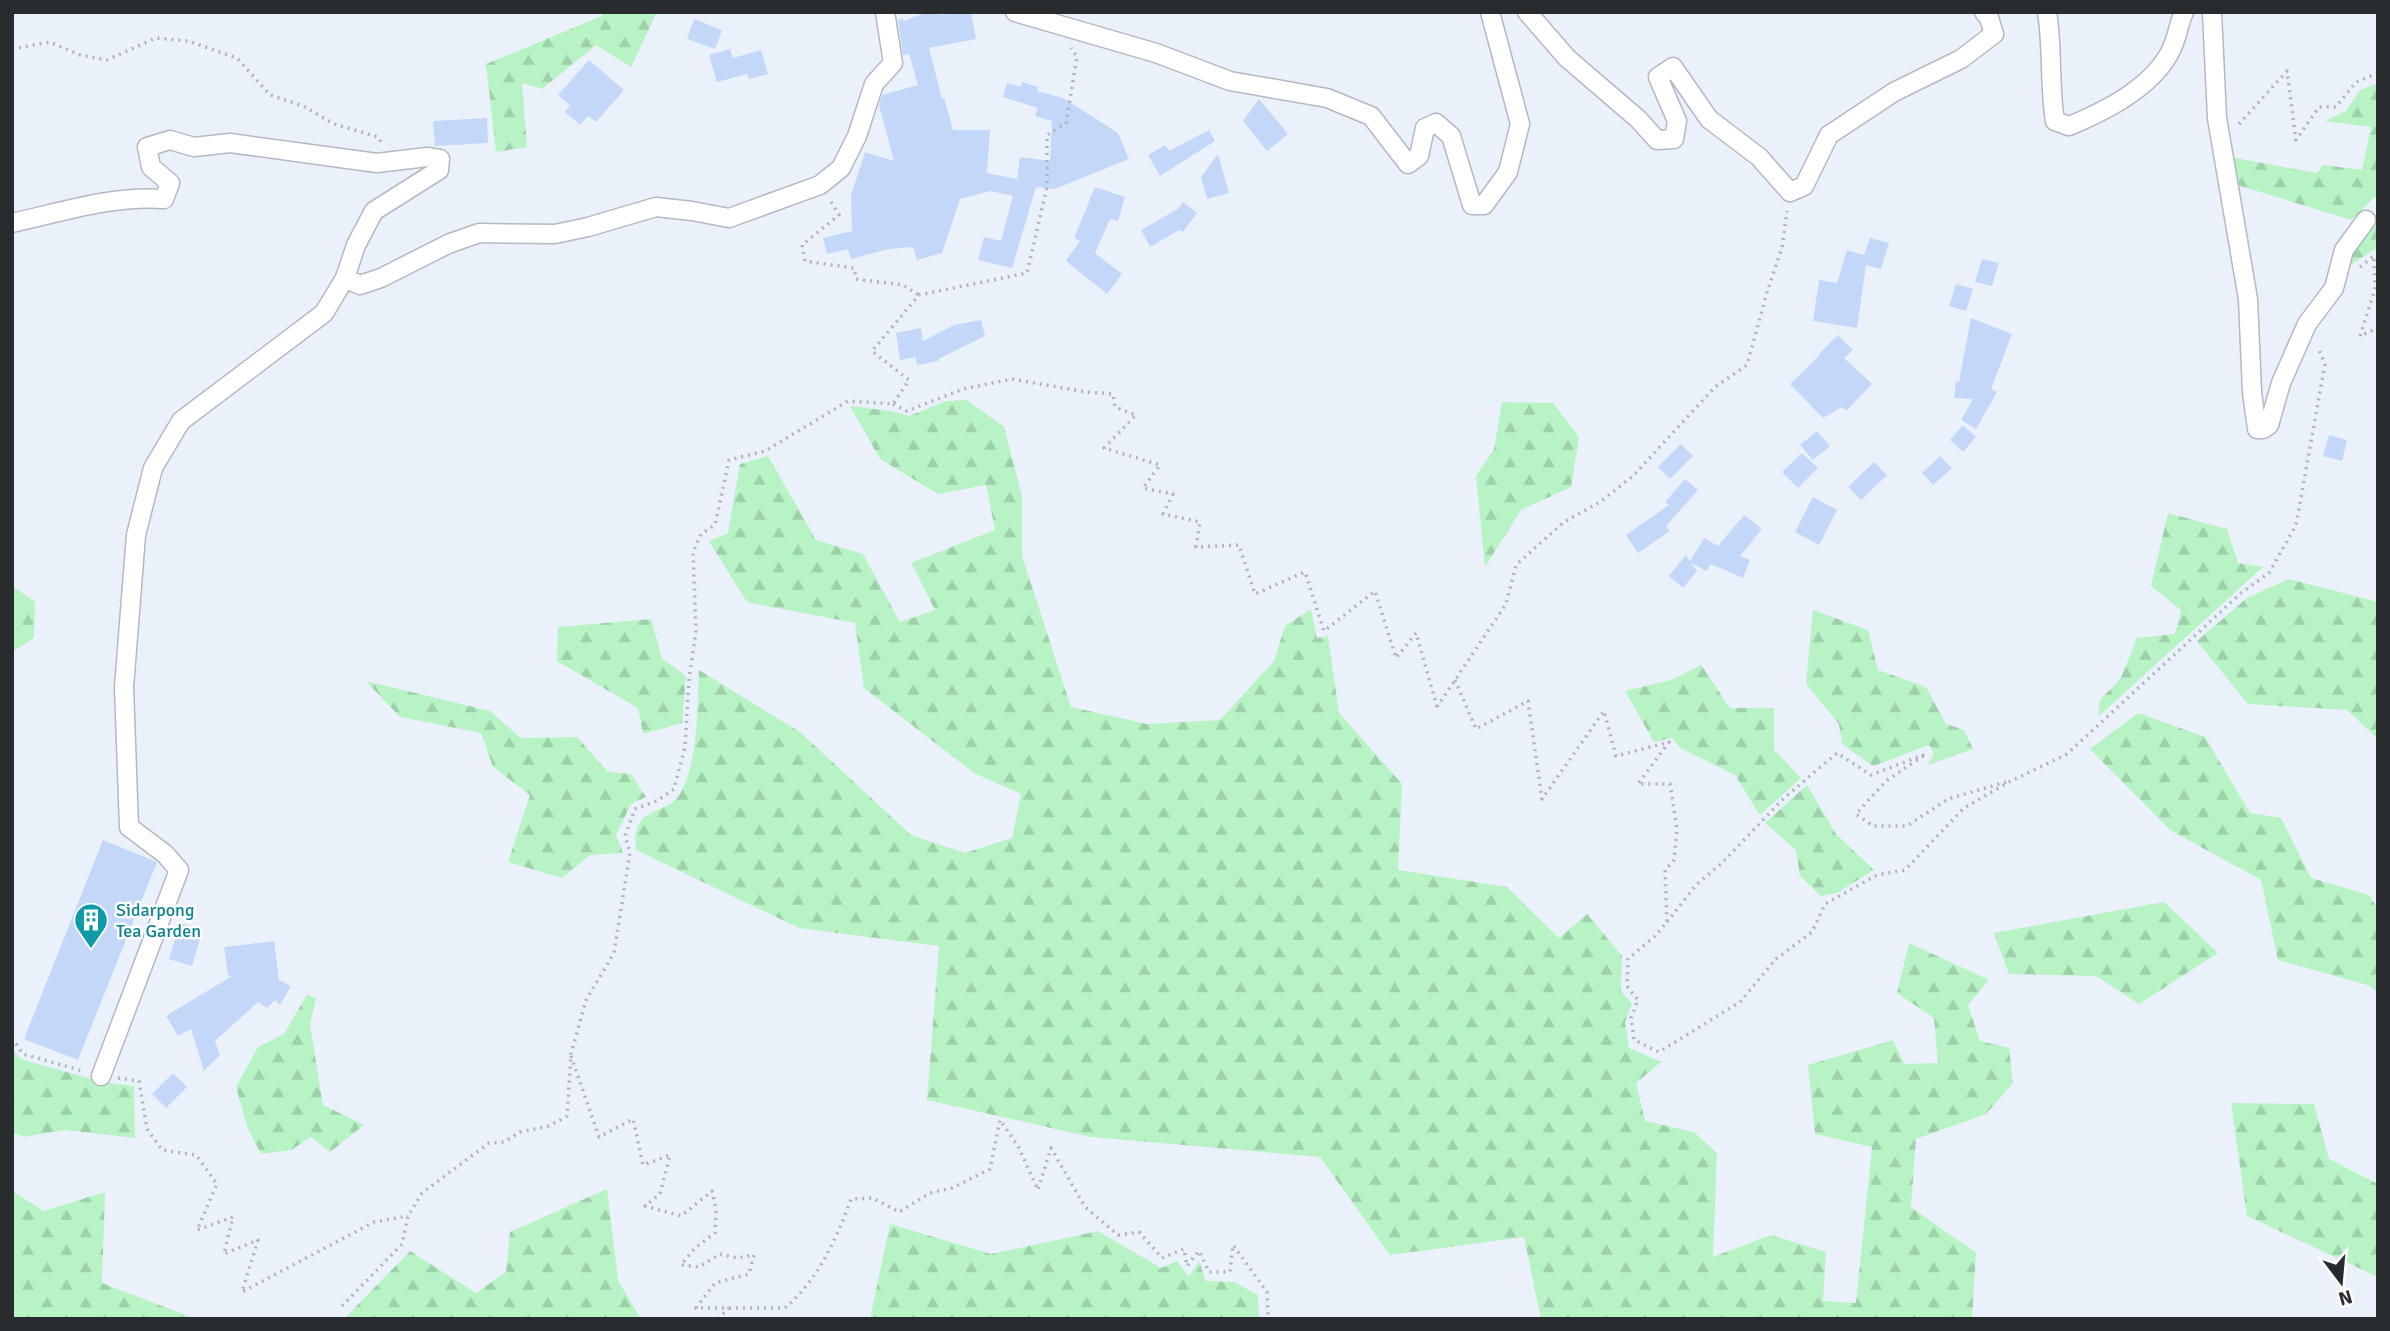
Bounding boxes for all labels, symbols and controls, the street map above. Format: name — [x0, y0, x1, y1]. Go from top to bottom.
place label: Sidarpong Tea Garden — [116, 899, 201, 942]
building icon: Sidarpong Tea Garden — [72, 901, 110, 950]
north arrow — [2306, 1247, 2376, 1317]
text: N — [2336, 1284, 2355, 1311]

